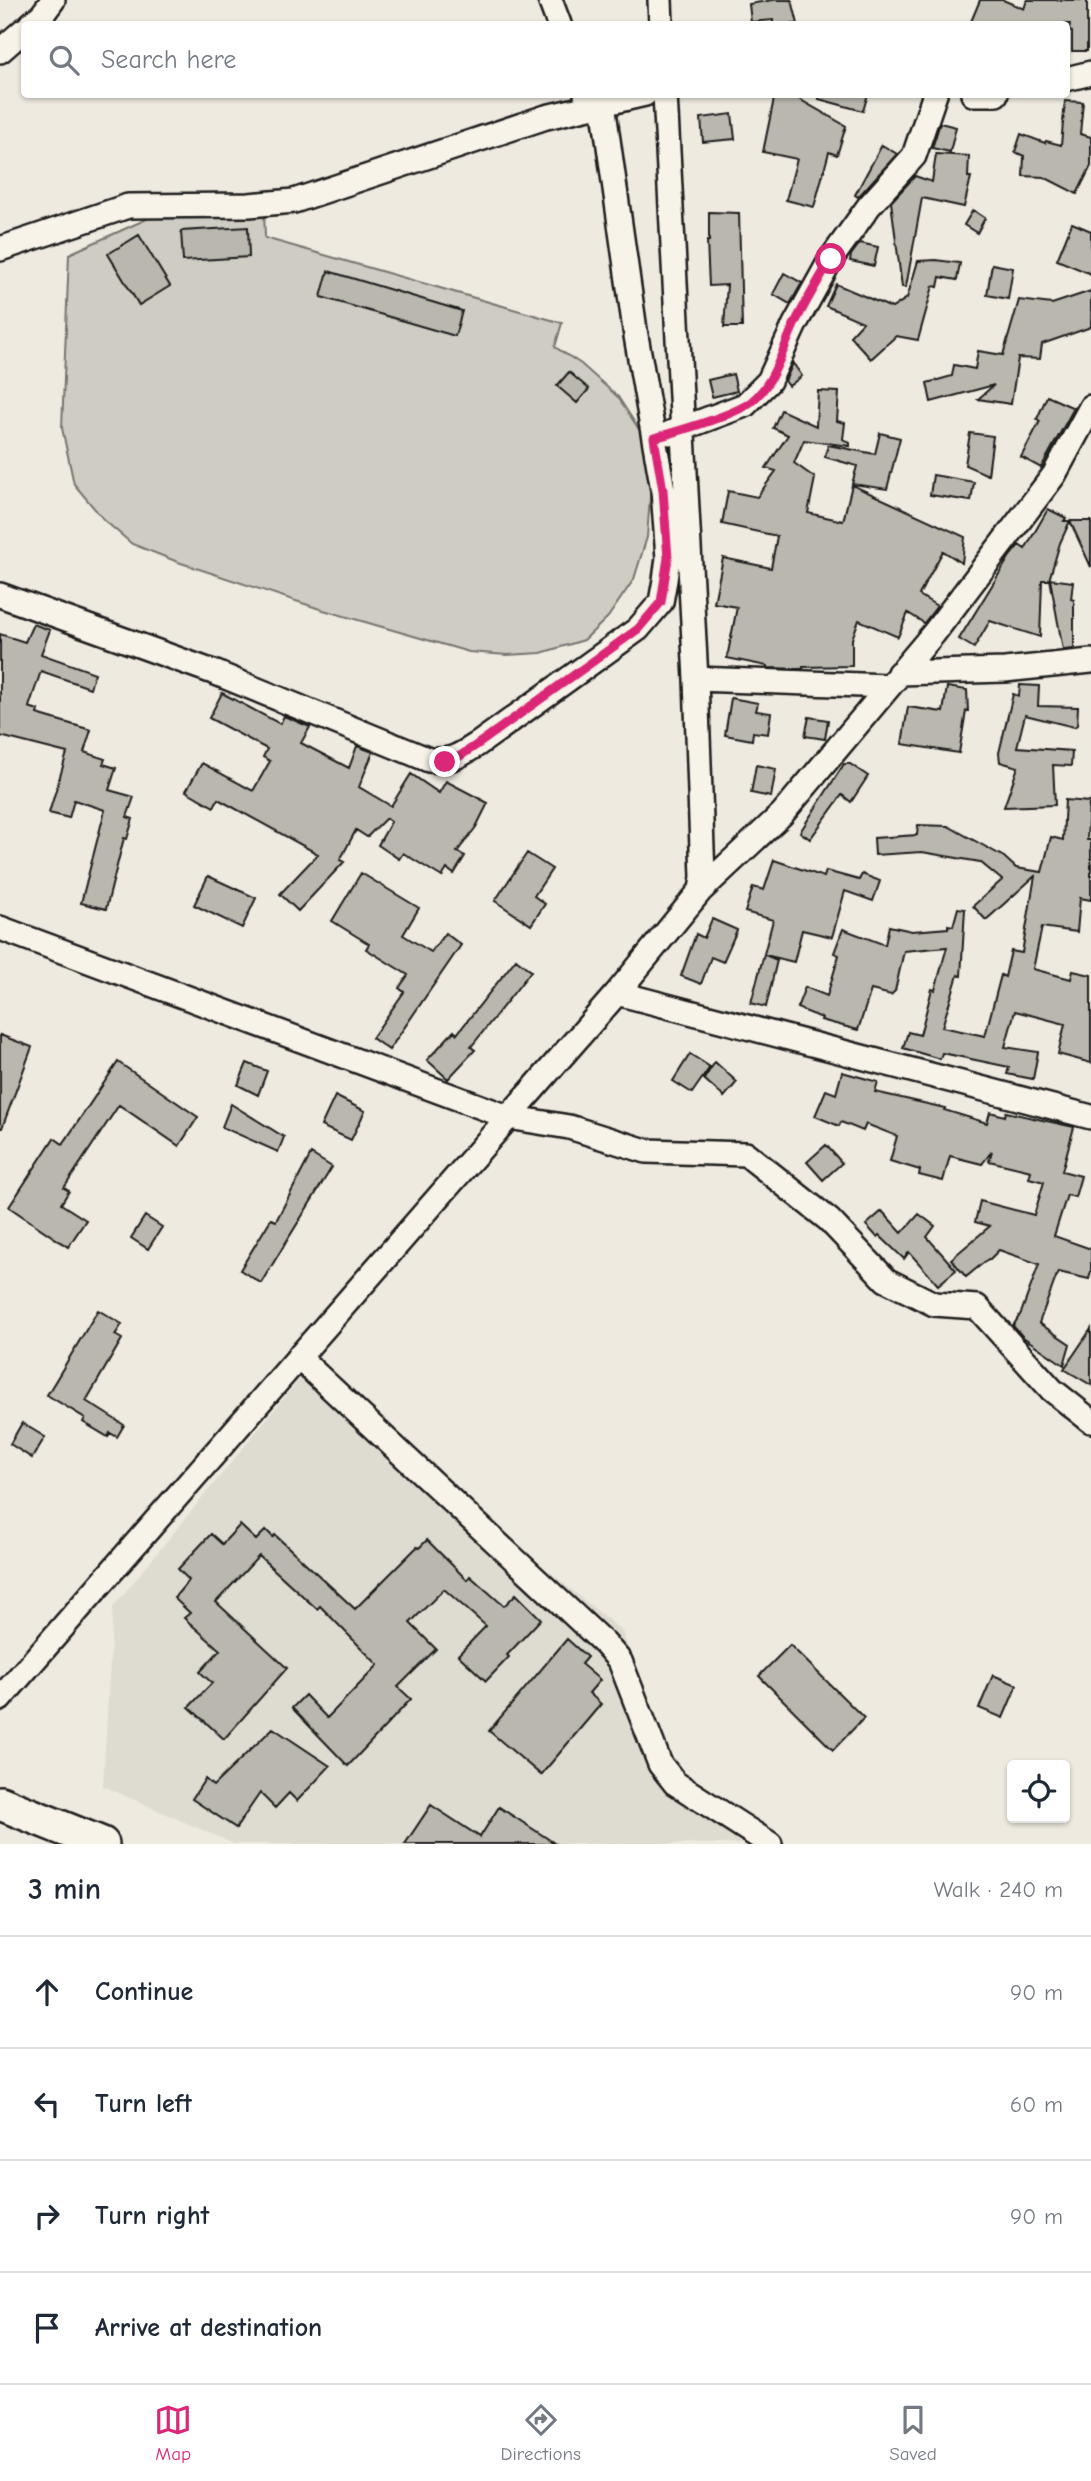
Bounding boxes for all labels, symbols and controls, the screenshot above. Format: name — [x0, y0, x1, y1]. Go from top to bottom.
search box — [21, 21, 1070, 98]
icon: search — [45, 41, 83, 79]
text: Search here — [101, 45, 236, 75]
route start — [815, 243, 846, 274]
route end — [429, 746, 460, 777]
map controls — [1007, 1760, 1070, 1823]
button: locate — [1007, 1760, 1070, 1823]
text: 3 min — [28, 1872, 101, 1907]
text: Walk · 240 m — [933, 1876, 1063, 1903]
icon: ahead — [28, 1973, 66, 2011]
text: Continue — [95, 1977, 193, 2007]
text: 90 m — [1010, 1979, 1063, 2006]
icon: left — [28, 2085, 66, 2123]
text: Turn left — [95, 2089, 192, 2119]
text: 60 m — [1010, 2091, 1063, 2118]
icon: right — [28, 2197, 66, 2235]
text: Turn right — [95, 2201, 209, 2231]
text: 90 m — [1010, 2203, 1063, 2230]
icon: arrive — [28, 2309, 66, 2347]
text: Arrive at destination — [95, 2313, 322, 2343]
tab: Map — [154, 2401, 192, 2465]
tab: Directions — [501, 2401, 581, 2465]
tab: Saved — [889, 2401, 937, 2465]

